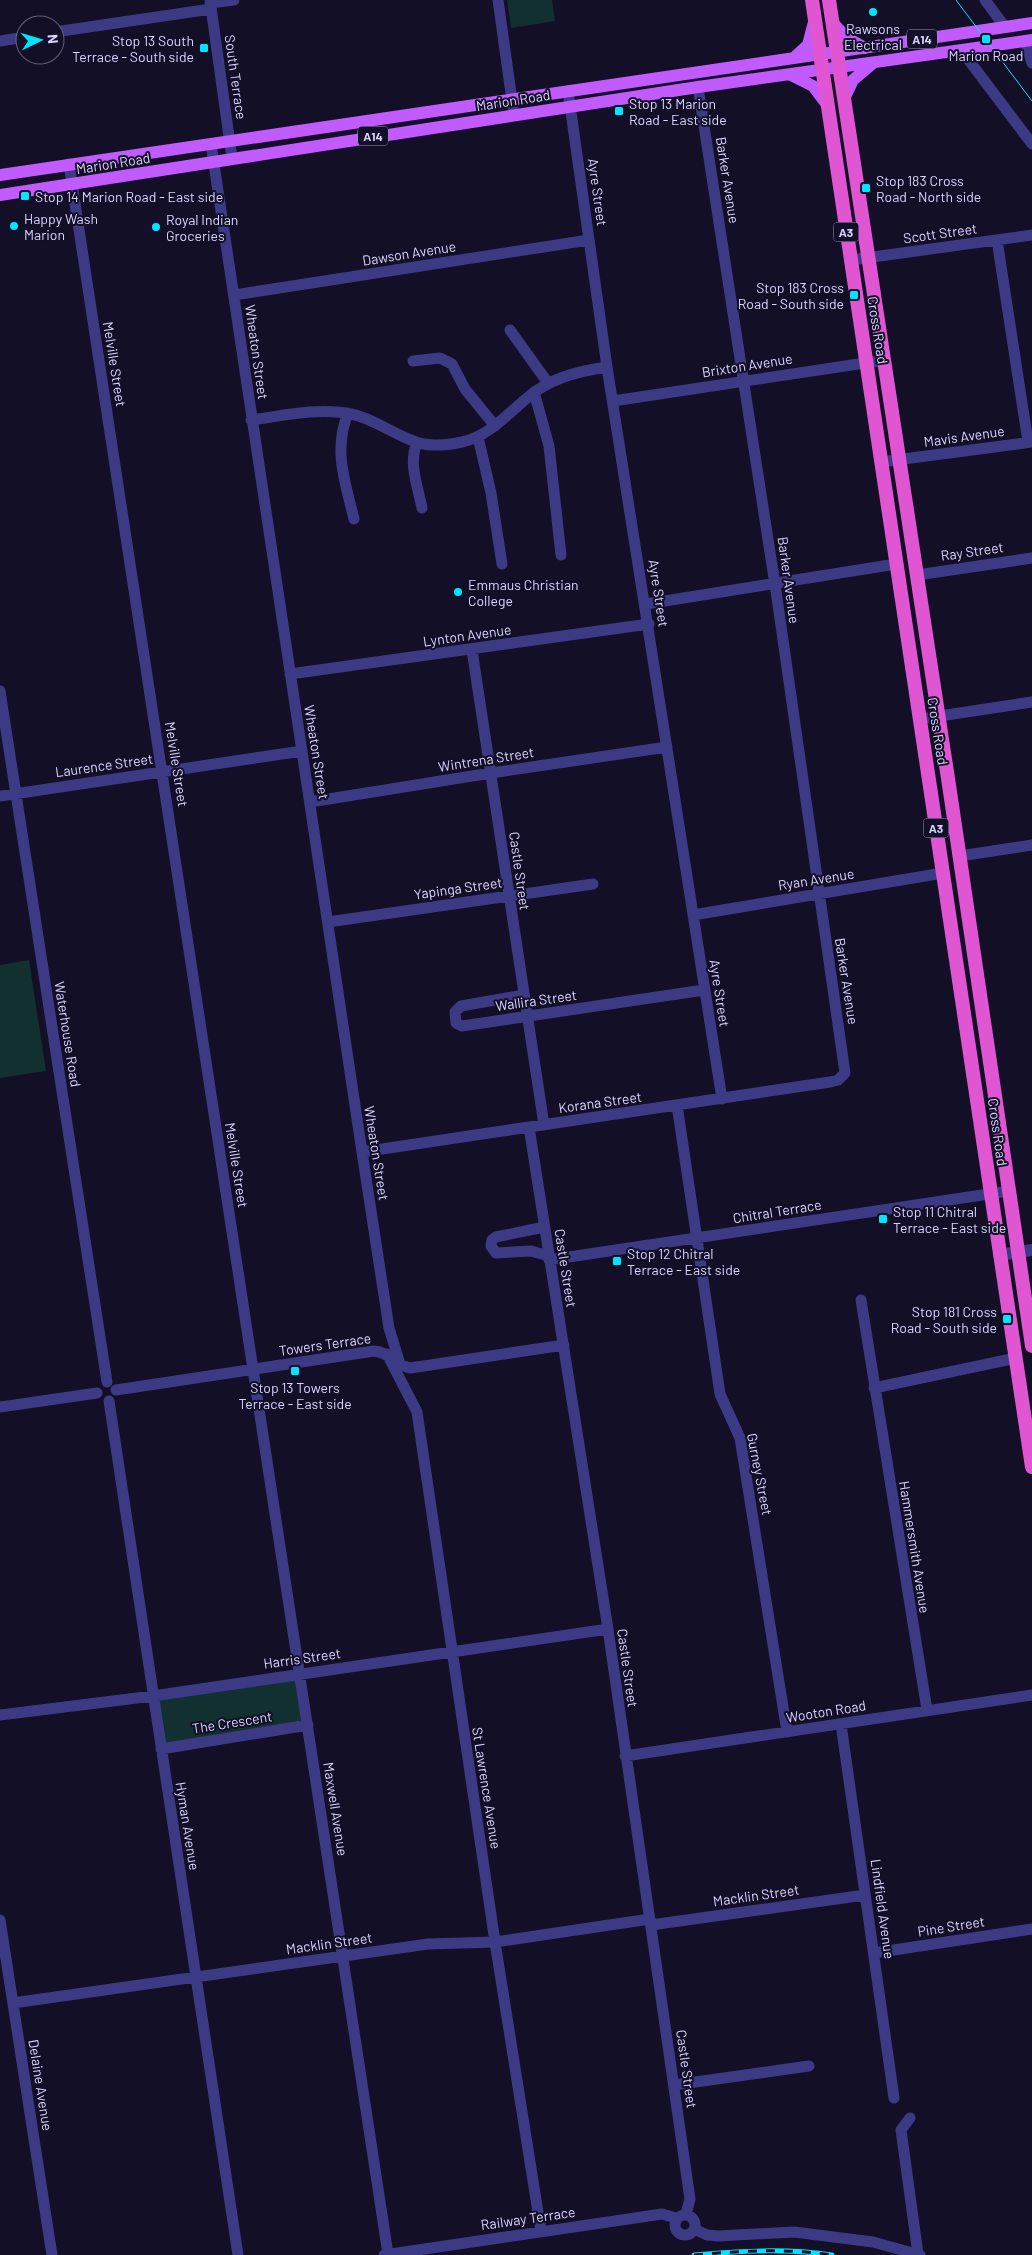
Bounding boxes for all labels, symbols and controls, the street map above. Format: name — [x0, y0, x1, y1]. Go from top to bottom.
marker: Rawsons Electrical — [867, 6, 879, 18]
north arrow — [15, 15, 65, 65]
place label: Rawsons Electrical — [844, 20, 902, 53]
road number: A14 — [907, 30, 937, 48]
place label: Stop 13 South Terrace - South side — [72, 32, 194, 65]
text: N — [45, 33, 62, 44]
marker: Marion Road — [980, 33, 992, 45]
street label: South Terrace — [222, 34, 250, 120]
marker: Stop 13 South Terrace - South side — [198, 42, 210, 54]
place label: Marion Road — [949, 47, 1023, 64]
street label: Marion Road — [475, 86, 551, 114]
place label: Stop 13 Marion Road - East side — [629, 95, 727, 128]
marker: Stop 13 Marion Road - East side — [613, 105, 625, 117]
road number: A14 — [358, 126, 388, 146]
street label: Barker Avenue — [713, 135, 743, 225]
street label: Marion Road — [75, 149, 151, 177]
street label: Ayre Street — [585, 157, 611, 227]
place label: Stop 183 Cross Road - North side — [876, 172, 981, 205]
marker: Stop 183 Cross Road - North side — [860, 182, 872, 194]
place label: Stop 14 Marion Road - East side — [35, 188, 223, 205]
marker: Stop 14 Marion Road - East side — [19, 190, 31, 202]
place label: Happy Wash Marion — [24, 210, 98, 243]
place label: Royal Indian Groceries — [166, 211, 238, 244]
street label: Scott Street — [902, 219, 978, 247]
marker: Happy Wash Marion — [8, 220, 20, 232]
marker: Royal Indian Groceries — [150, 221, 162, 233]
road number: A3 — [834, 222, 858, 242]
street label: Dawson Avenue — [361, 237, 457, 269]
place label: Stop 183 Cross Road - South side — [738, 279, 844, 312]
marker: Stop 183 Cross Road - South side — [848, 289, 860, 301]
street label: Cross Road — [864, 295, 892, 365]
street label: Wheaton Street — [242, 304, 272, 400]
street label: Melville Street — [100, 320, 130, 408]
street label: Brixton Avenue — [700, 349, 794, 381]
street label: Mavis Avenue — [923, 422, 1005, 450]
street label: Barker Avenue — [774, 535, 804, 625]
street label: Ray Street — [940, 538, 1004, 564]
street label: Ayre Street — [645, 558, 673, 628]
place label: Emmaus Christian College — [468, 576, 579, 609]
marker: Emmaus Christian College — [452, 586, 464, 598]
street label: Lynton Avenue — [422, 620, 512, 650]
street label: Cross Road — [924, 696, 952, 766]
street label: Wheaton Street — [301, 704, 333, 800]
street label: Melville Street — [162, 720, 192, 808]
street label: Wintrena Street — [437, 743, 535, 775]
street label: Laurence Street — [54, 750, 154, 780]
road number: A3 — [924, 818, 948, 838]
street label: Castle Street — [506, 831, 534, 911]
street label: Ryan Avenue — [777, 865, 855, 893]
street label: Yapinga Street — [413, 873, 503, 903]
street label: Barker Avenue — [832, 936, 862, 1026]
street label: Ayre Street — [706, 958, 734, 1028]
street label: Waterhouse Road — [51, 980, 85, 1088]
street label: Wallira Street — [494, 986, 578, 1014]
street label: Korana Street — [557, 1088, 643, 1116]
street label: Cross Road — [985, 1097, 1011, 1167]
street label: Wheaton Street — [361, 1105, 393, 1201]
street label: Melville Street — [222, 1121, 252, 1209]
street label: Chitral Terrace — [732, 1196, 822, 1226]
place label: Stop 11 Chitral Terrace - East side — [893, 1203, 1006, 1236]
marker: Stop 11 Chitral Terrace - East side — [877, 1213, 889, 1225]
street label: Castle Street — [551, 1228, 581, 1308]
place label: Stop 12 Chitral Terrace - East side — [627, 1245, 740, 1278]
marker: Stop 12 Chitral Terrace - East side — [611, 1255, 623, 1267]
place label: Stop 181 Cross Road - South side — [891, 1303, 997, 1336]
marker: Stop 181 Cross Road - South side — [1001, 1313, 1013, 1325]
street label: Towers Terrace — [278, 1329, 372, 1359]
marker: Stop 13 Towers Terrace - East side — [289, 1365, 301, 1377]
place label: Stop 13 Towers Terrace - East side — [238, 1379, 352, 1412]
street label: Gurney Street — [744, 1431, 776, 1517]
street label: Hammersmith Avenue — [896, 1480, 934, 1614]
street label: Castle Street — [614, 1628, 642, 1708]
street label: Harris Street — [262, 1644, 342, 1672]
street label: Wooton Road — [785, 1696, 867, 1726]
street label: The Crescent — [191, 1707, 273, 1737]
street label: St Lawrence Avenue — [469, 1726, 505, 1850]
street label: Maxwell Avenue — [320, 1761, 352, 1857]
street label: Hyman Avenue — [173, 1781, 203, 1871]
street label: Lindfield Avenue — [868, 1858, 898, 1960]
street label: Macklin Street — [712, 1881, 800, 1909]
street label: Pine Street — [916, 1912, 986, 1940]
street label: Macklin Street — [285, 1929, 373, 1957]
street label: Castle Street — [673, 2029, 701, 2109]
street label: Delaine Avenue — [25, 2038, 57, 2132]
street label: Railway Terrace — [480, 2203, 576, 2233]

